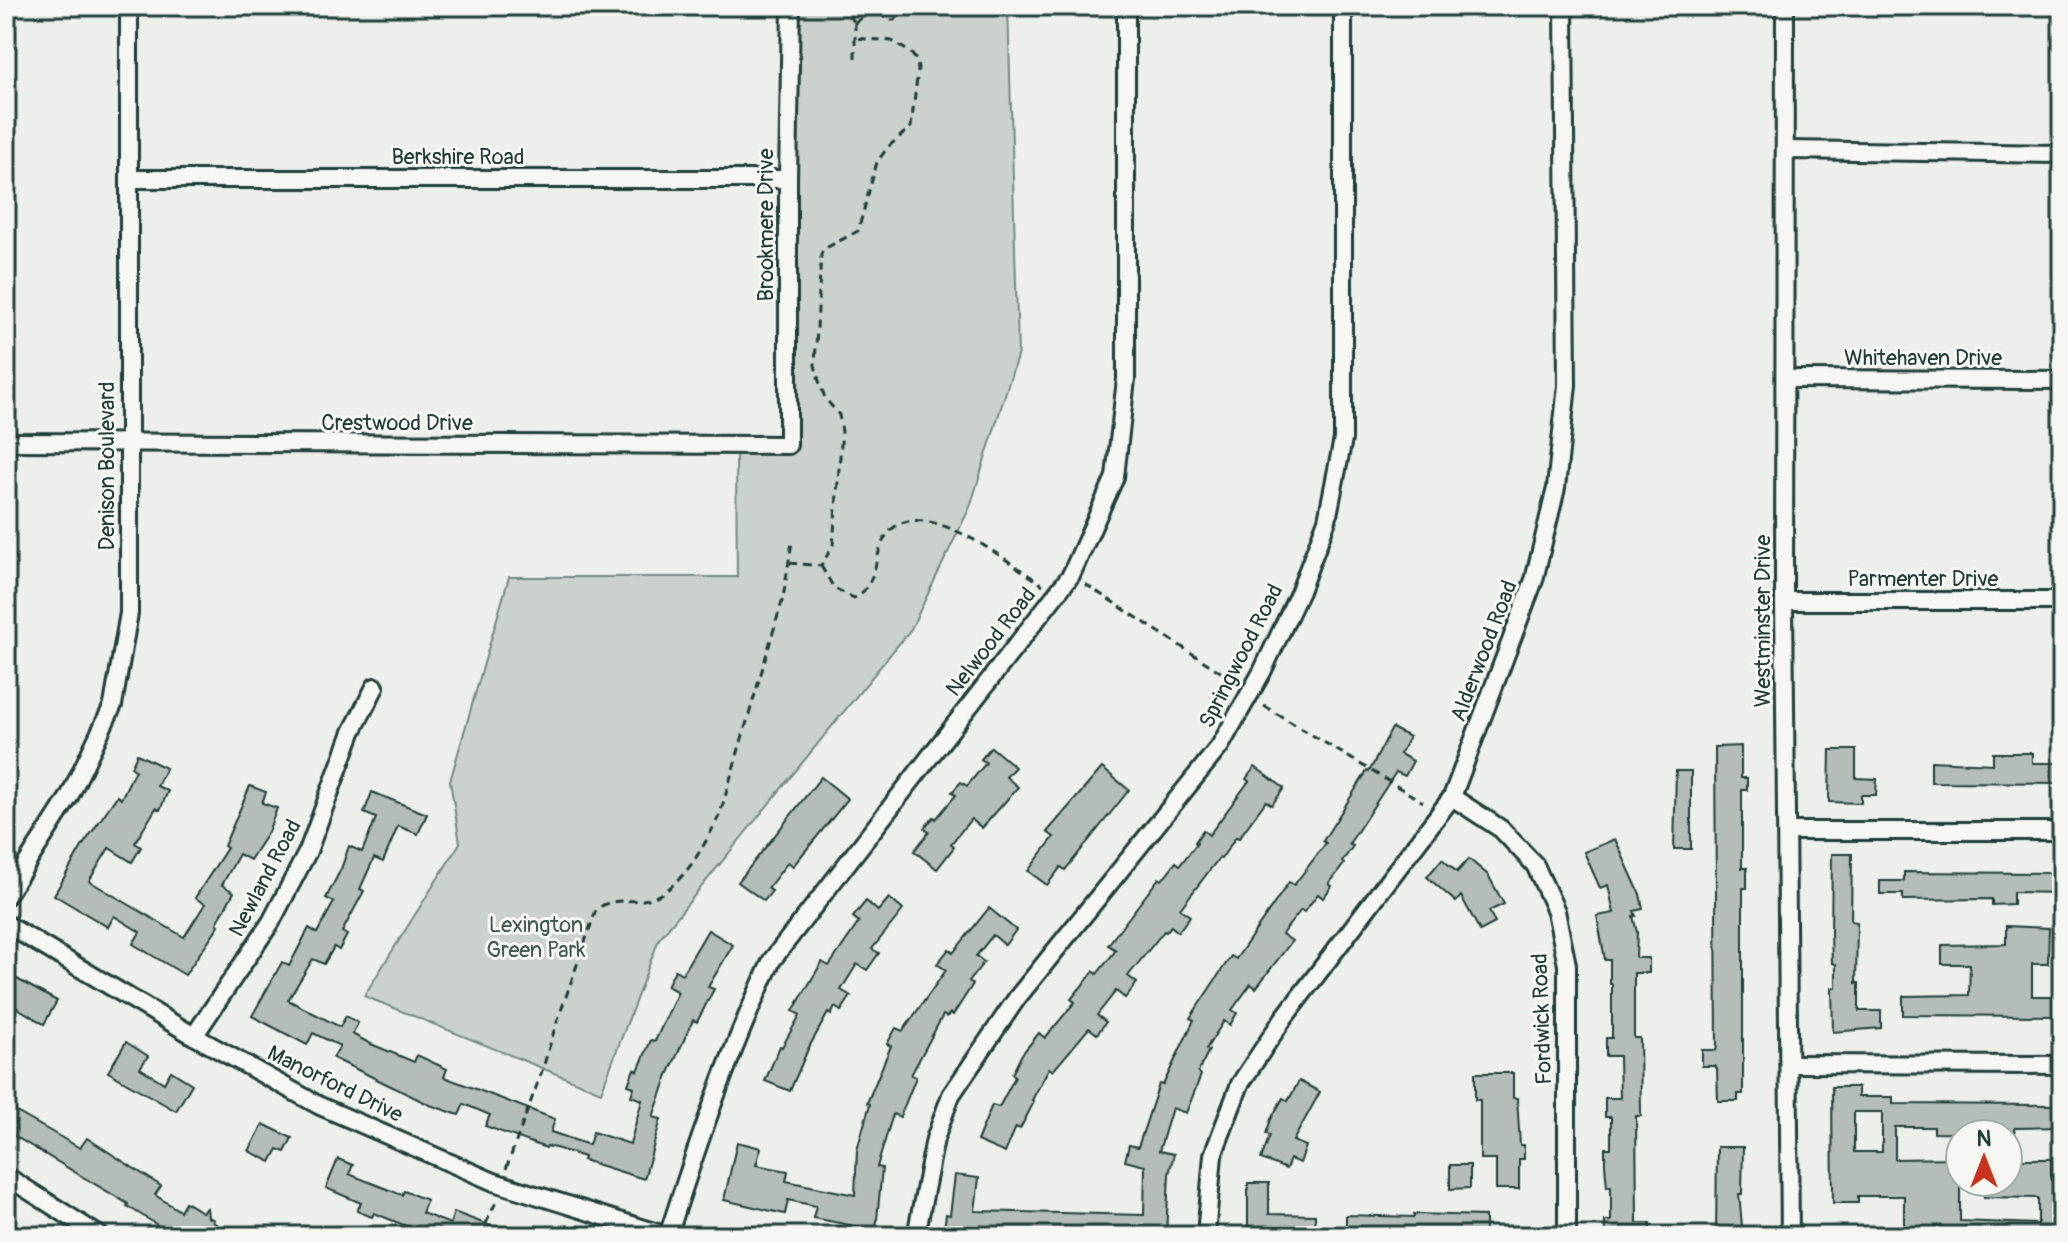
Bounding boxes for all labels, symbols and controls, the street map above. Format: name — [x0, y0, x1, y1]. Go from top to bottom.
street label: Berkshire Road — [391, 143, 525, 171]
street label: Brookmere Drive — [752, 148, 780, 302]
street label: Whitehaven Drive — [1844, 344, 2002, 372]
street label: Denison Boulevard — [93, 382, 121, 550]
street label: Crestwood Drive — [321, 409, 473, 437]
street label: Westminster Drive — [1749, 534, 1777, 707]
street label: Parmenter Drive — [1848, 565, 1999, 593]
street label: Alderwood Road — [1444, 577, 1524, 725]
street label: Springwood Road — [1193, 579, 1289, 733]
street label: Nelwood Road — [940, 582, 1042, 702]
street label: Newland Road — [222, 814, 308, 942]
park label: Lexington Green Park — [486, 911, 586, 964]
street label: Fordwick Road — [1526, 953, 1558, 1085]
street label: Manorford Drive — [263, 1039, 407, 1129]
north arrow — [1944, 1118, 2024, 1198]
text: N — [1977, 1125, 1992, 1153]

